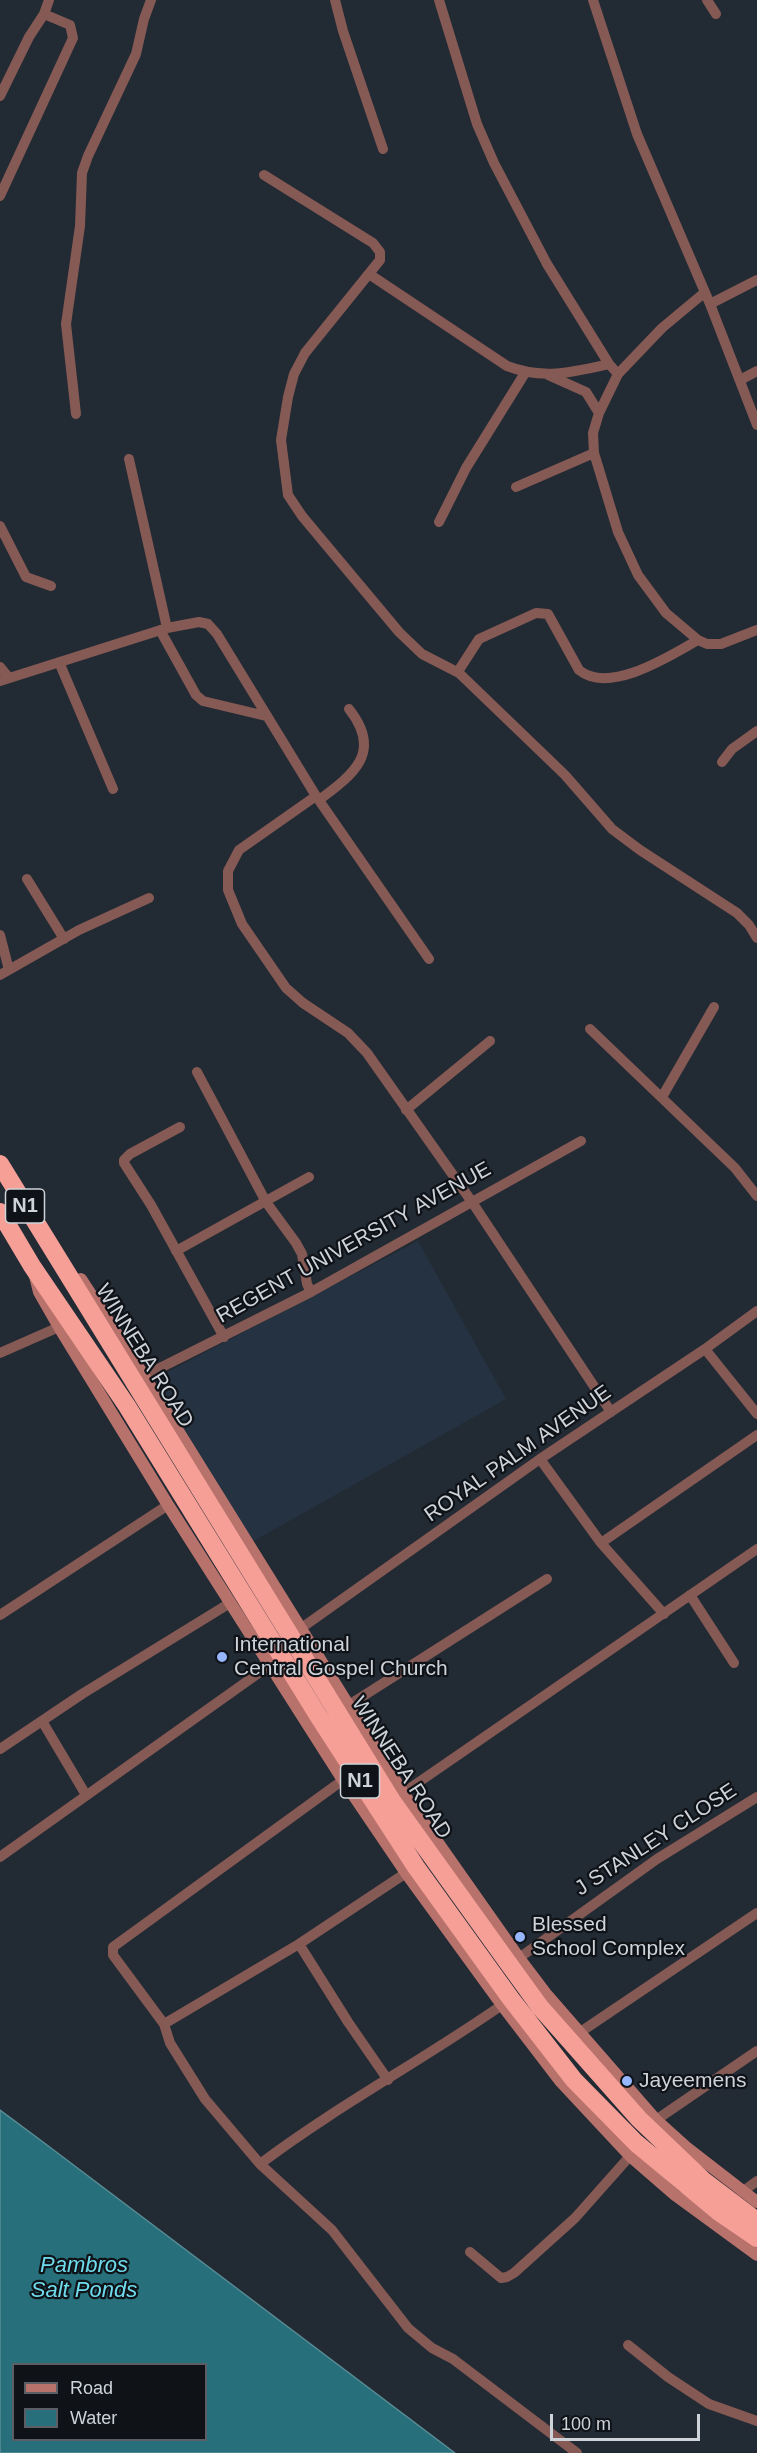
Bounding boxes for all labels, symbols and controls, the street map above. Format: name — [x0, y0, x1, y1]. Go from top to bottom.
street label: REGENT UNIVERSITY AVENUE — [212, 1157, 496, 1329]
road number: N1 — [6, 1189, 44, 1223]
street label: WINNEBA ROAD — [90, 1280, 198, 1432]
street label: ROYAL PALM AVENUE — [420, 1380, 616, 1528]
place label: International Central Gospel Church — [234, 1632, 448, 1682]
marker: International Central Gospel Church — [215, 1650, 229, 1664]
street label: WINNEBA ROAD — [346, 1692, 456, 1844]
road number: N1 — [340, 1764, 380, 1798]
street label: J STANLEY CLOSE — [571, 1778, 741, 1902]
place label: Blessed School Complex — [532, 1912, 685, 1962]
marker: Blessed School Complex — [513, 1930, 527, 1944]
place label: Jayeemens — [639, 2068, 746, 2094]
marker: Jayeemens — [620, 2074, 634, 2088]
water label: Pambros Salt Ponds — [31, 2253, 137, 2304]
legend — [12, 2363, 207, 2441]
text: Road — [70, 2378, 113, 2398]
scale bar — [553, 2402, 703, 2440]
text: Water — [70, 2408, 117, 2428]
text: 100 m — [561, 2414, 611, 2434]

